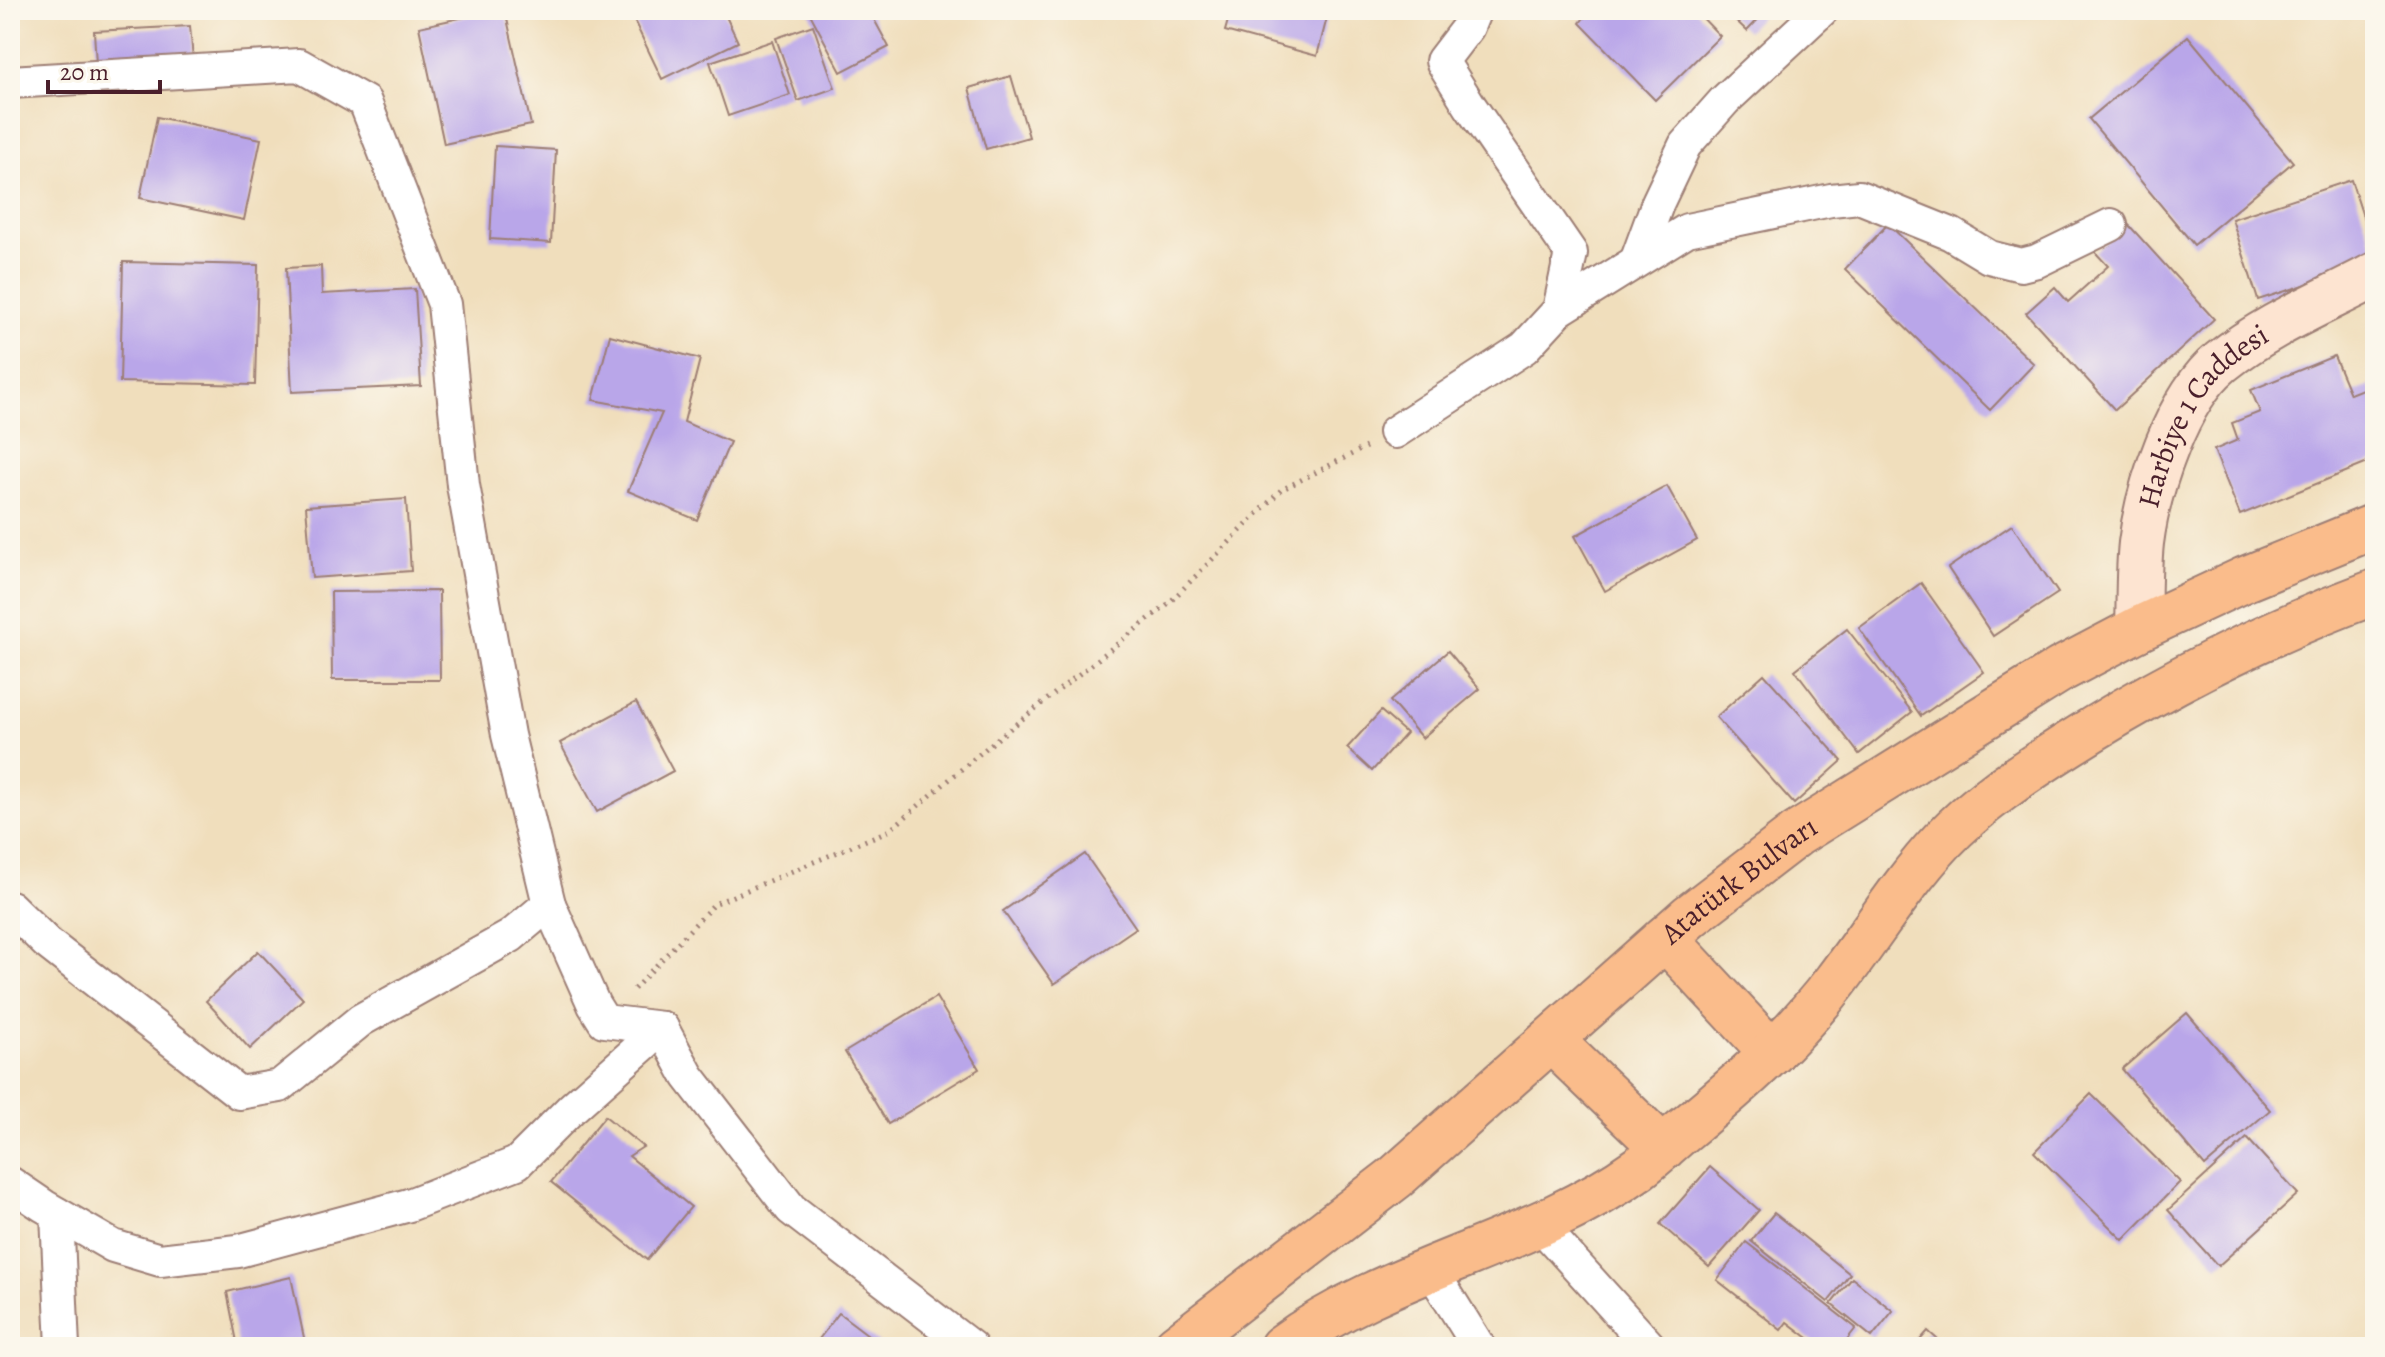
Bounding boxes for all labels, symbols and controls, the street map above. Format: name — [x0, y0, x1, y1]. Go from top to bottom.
scale bar — [48, 44, 160, 94]
text: 20 m — [60, 56, 109, 88]
street label: Harbiye 1 Caddesi — [2128, 315, 2276, 512]
street label: Atatürk Bulvarı — [1651, 806, 1825, 954]

